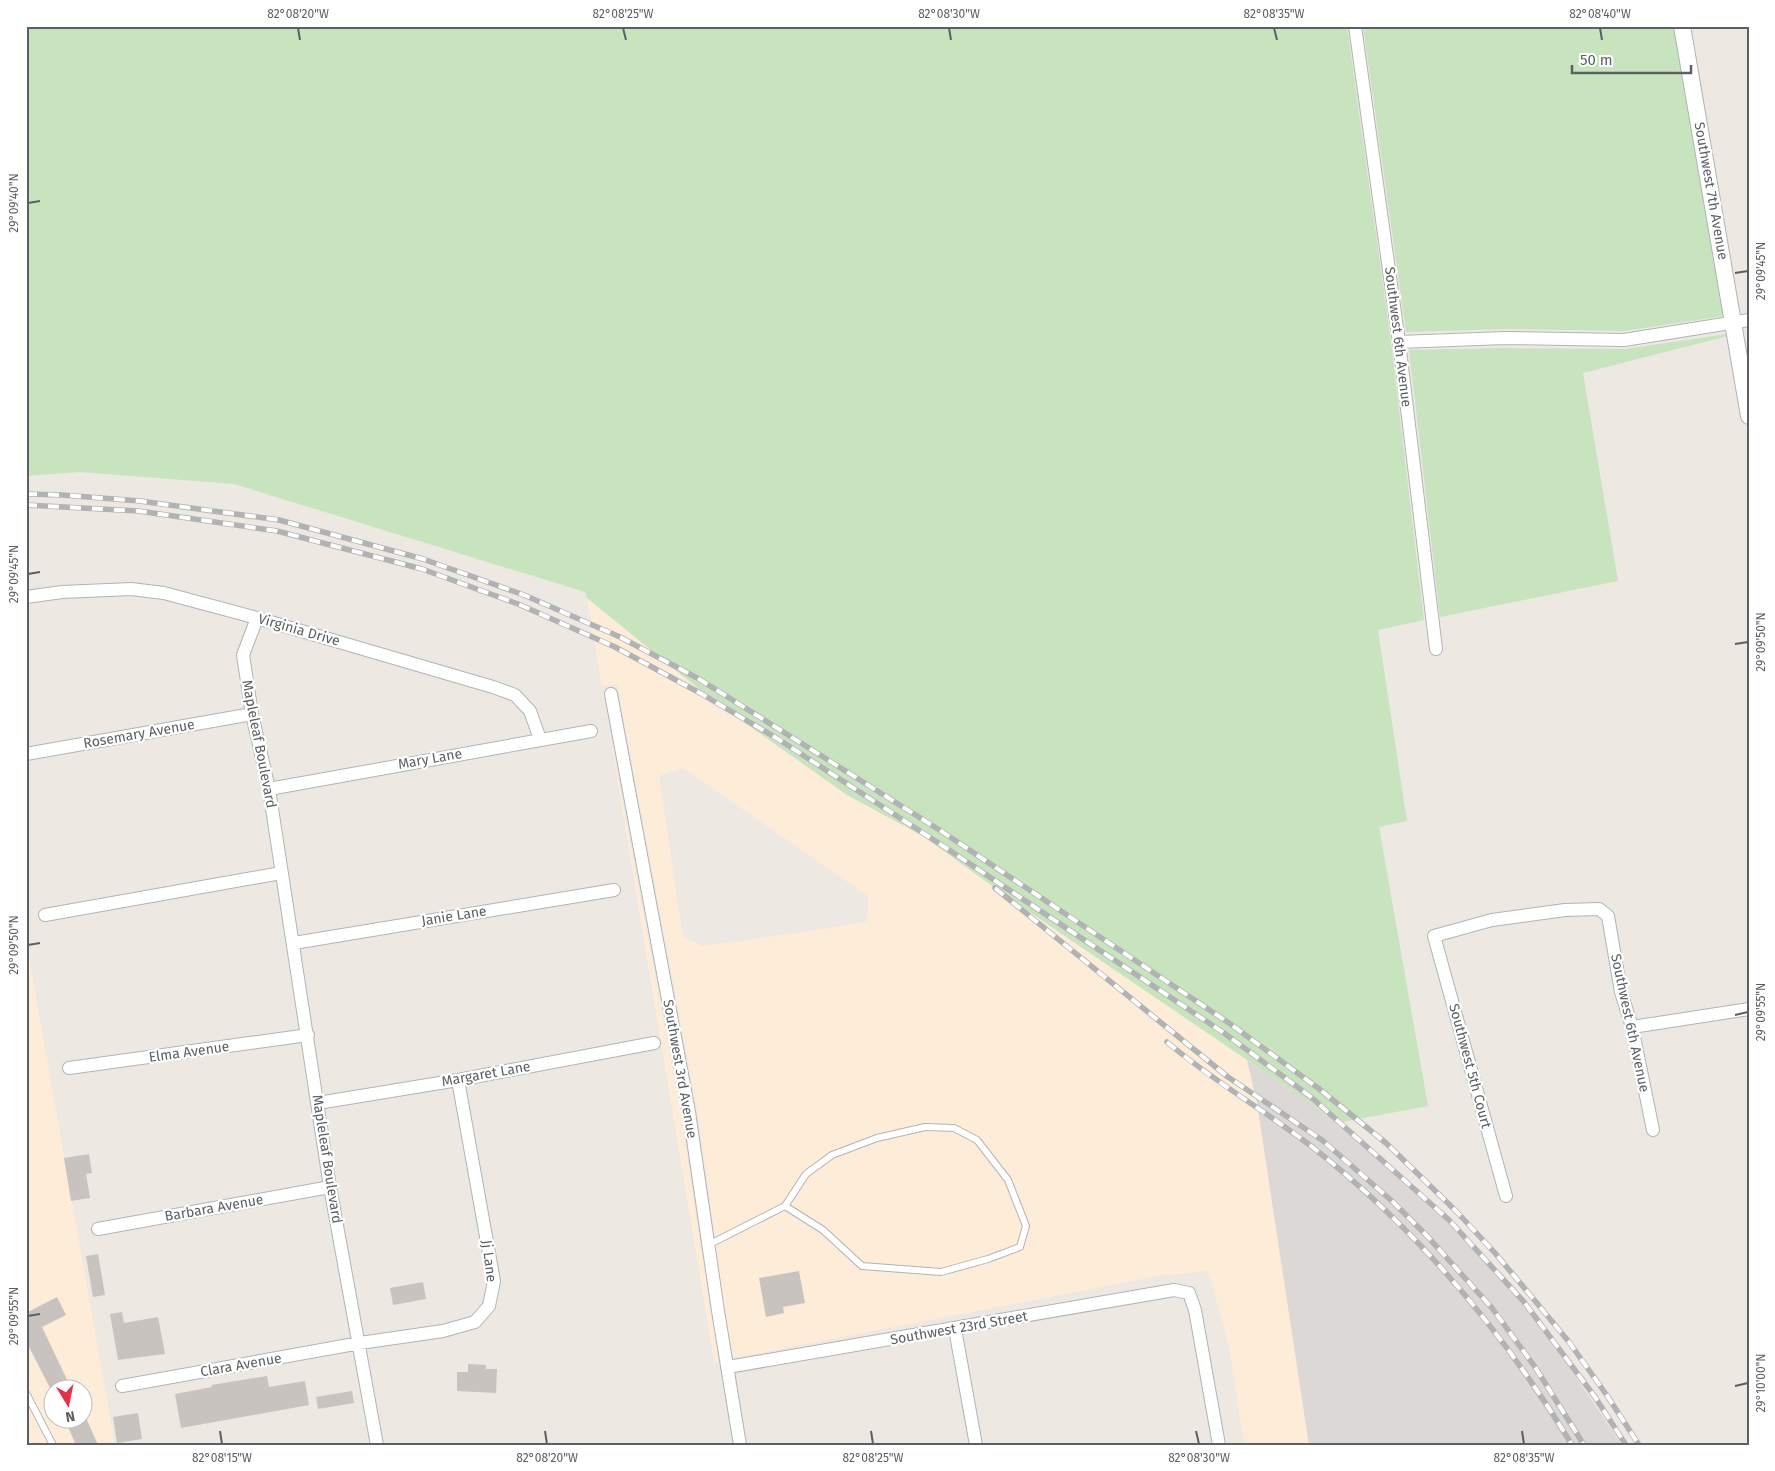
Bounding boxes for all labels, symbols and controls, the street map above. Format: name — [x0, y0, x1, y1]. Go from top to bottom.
text: 82°08'20"W — [267, 7, 329, 21]
text: 82°08'25"W — [593, 7, 653, 21]
text: 82°08'30"W — [918, 7, 980, 21]
text: 82°08'35"W — [1244, 7, 1304, 21]
text: 82°08'40"W — [1569, 7, 1631, 21]
scale bar — [1572, 42, 1691, 74]
text: 50 m — [1580, 51, 1613, 69]
street label: Southwest 7th Avenue — [1690, 121, 1732, 261]
text: 29°09'40"N — [7, 173, 21, 233]
text: 29°09'45"N — [1754, 242, 1768, 300]
street label: Southwest 6th Avenue — [1381, 266, 1415, 408]
text: 29°09'45"N — [7, 545, 21, 603]
street label: Virginia Drive — [256, 610, 342, 650]
text: 29°09'50"N — [1754, 612, 1768, 672]
street label: Mapleleaf Boulevard — [238, 679, 280, 809]
street label: Rosemary Avenue — [82, 716, 196, 752]
street label: Mary Lane — [397, 745, 463, 773]
street label: Janie Lane — [420, 902, 488, 930]
text: 29°09'50"N — [7, 915, 21, 975]
street label: Southwest 6th Avenue — [1607, 952, 1653, 1094]
text: 29°09'55"N — [1754, 983, 1768, 1041]
street label: Southwest 3rd Avenue — [659, 998, 701, 1140]
street label: Southwest 5th Court — [1445, 1002, 1495, 1131]
street label: Elma Avenue — [148, 1038, 230, 1066]
street label: Margaret Lane — [440, 1058, 532, 1090]
street label: Mapleleaf Boulevard — [308, 1093, 346, 1225]
street label: Barbara Avenue — [163, 1191, 265, 1225]
street label: Jj Lane — [478, 1239, 500, 1283]
text: 29°09'55"N — [7, 1287, 21, 1345]
street label: Southwest 23rd Street — [889, 1307, 1030, 1348]
street label: Clara Avenue — [199, 1350, 283, 1380]
text: 29°10'00"N — [1754, 1354, 1768, 1412]
north arrow — [42, 1378, 92, 1428]
text: N — [64, 1407, 76, 1425]
text: 82°08'15"W — [192, 1451, 252, 1465]
text: 82°08'20"W — [516, 1451, 578, 1465]
text: 82°08'25"W — [843, 1451, 903, 1465]
text: 82°08'30"W — [1168, 1451, 1230, 1465]
text: 82°08'35"W — [1494, 1451, 1554, 1465]

